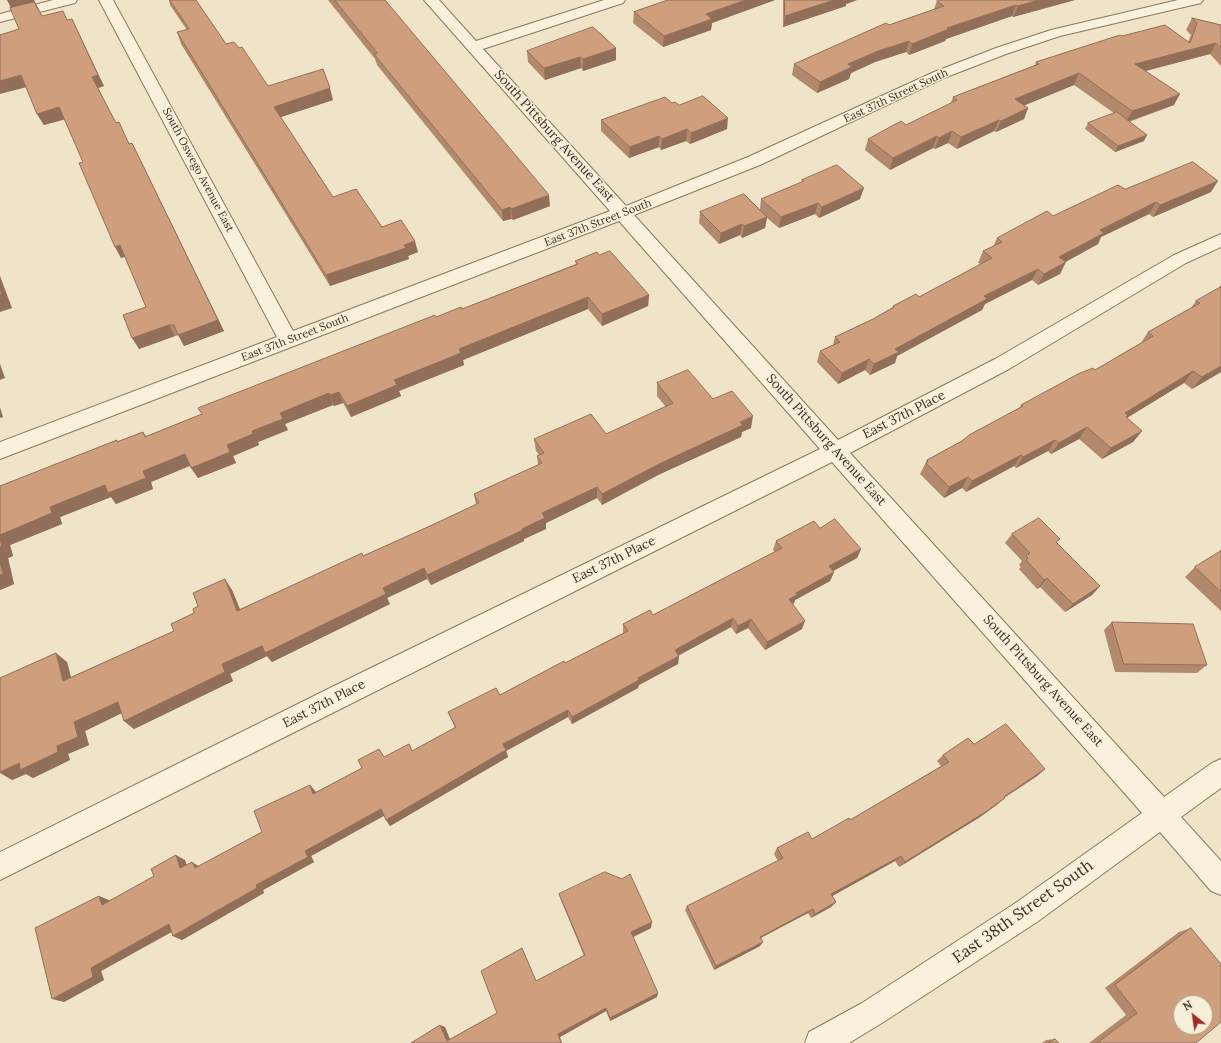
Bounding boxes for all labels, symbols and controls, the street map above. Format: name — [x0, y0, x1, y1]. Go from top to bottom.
street label: East 37th Street South — [842, 66, 950, 126]
street label: South Pittsburg Avenue East — [491, 67, 617, 205]
street label: South Oswego Avenue East — [160, 106, 236, 234]
street label: East 37th Street South — [543, 196, 653, 250]
street label: East 37th Street South — [240, 311, 350, 365]
street label: South Pittsburg Avenue East — [763, 371, 889, 509]
street label: East 37th Place — [860, 388, 948, 442]
street label: East 37th Place — [570, 533, 658, 587]
street label: South Pittsburg Avenue East — [980, 612, 1106, 750]
street label: East 37th Place — [280, 677, 368, 731]
street label: East 38th Street South — [949, 856, 1097, 968]
north arrow — [1173, 995, 1213, 1035]
text: N — [1180, 997, 1195, 1014]

